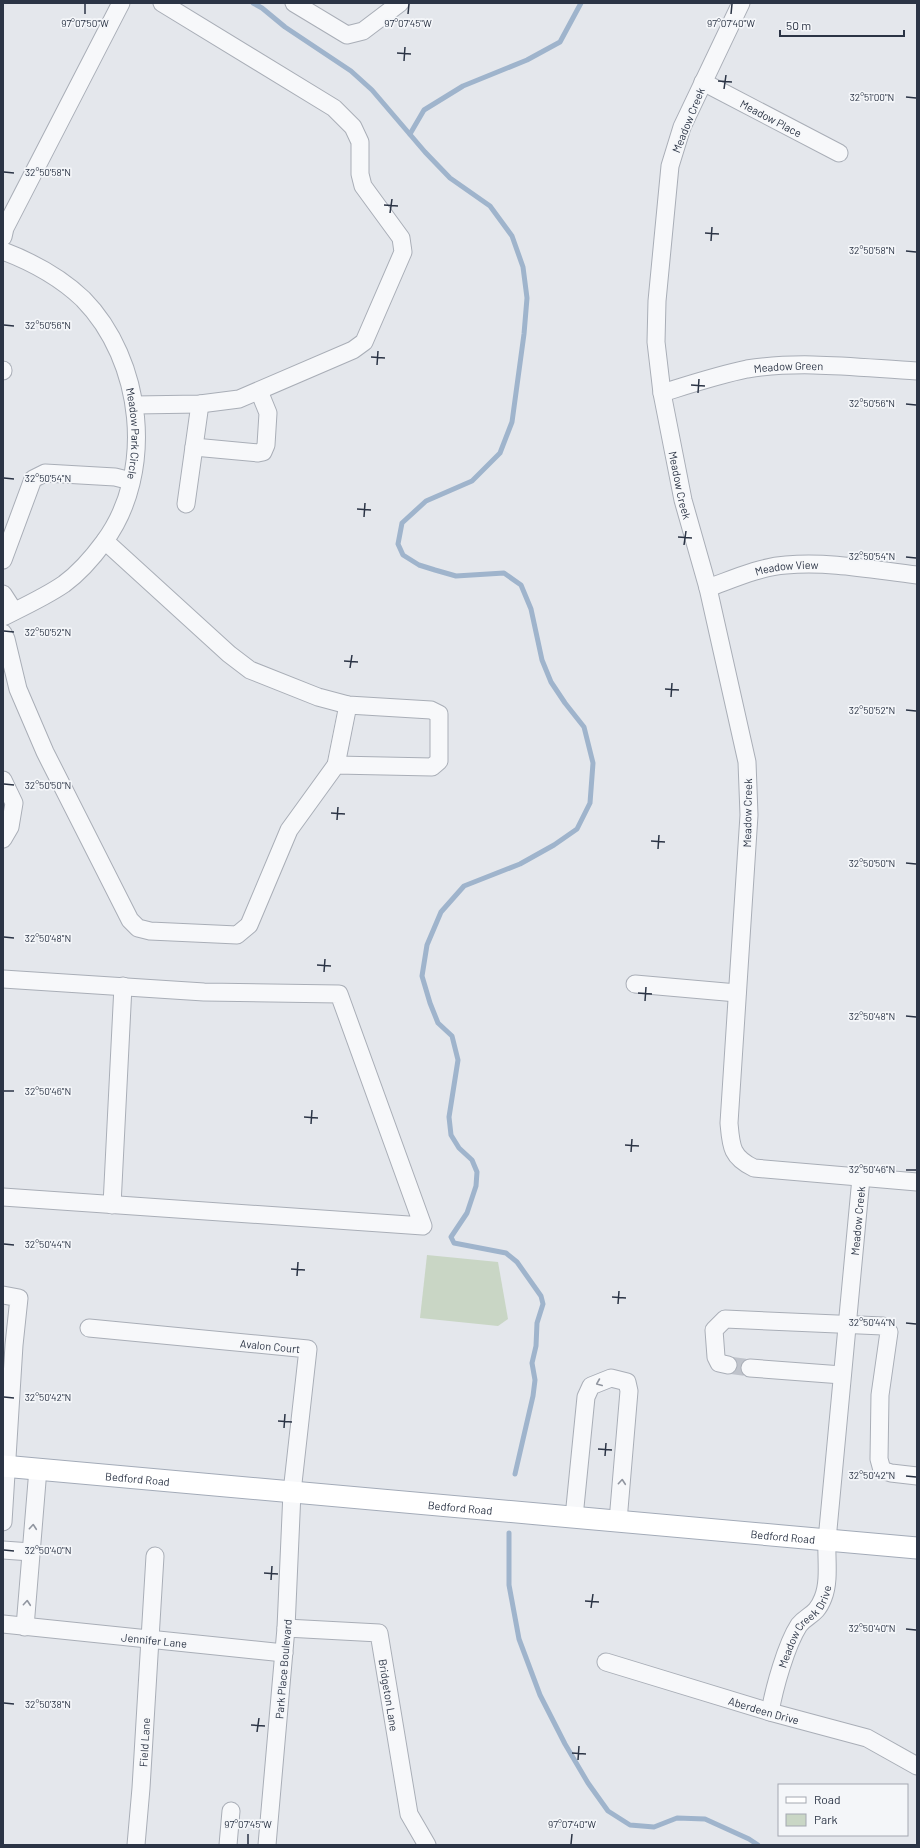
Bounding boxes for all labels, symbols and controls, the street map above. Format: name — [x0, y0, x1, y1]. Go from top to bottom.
scale bar — [780, 12, 904, 38]
text: 97°07'50"W — [61, 17, 109, 29]
text: 97°07'45"W — [384, 17, 432, 29]
text: 97°07'40"W — [707, 17, 755, 29]
text: 50 m — [786, 18, 811, 32]
street label: Meadow Creek — [669, 85, 707, 154]
text: 32°51'00"N — [850, 91, 894, 103]
street label: Meadow Place — [738, 96, 804, 139]
text: 32°50'58"N — [25, 166, 71, 178]
text: 32°50'58"N — [849, 244, 895, 256]
text: 32°50'56"N — [25, 319, 71, 331]
street label: Meadow Green — [753, 358, 823, 374]
street label: Meadow Park Circle — [124, 386, 143, 481]
text: 32°50'56"N — [849, 397, 895, 409]
street label: Meadow Creek — [667, 450, 695, 521]
text: 32°50'54"N — [25, 472, 71, 484]
text: 32°50'54"N — [849, 550, 895, 562]
street label: Meadow View — [753, 557, 819, 577]
text: 32°50'52"N — [25, 626, 71, 638]
text: 32°50'52"N — [849, 704, 895, 716]
street label: Meadow Creek — [740, 778, 754, 848]
text: 32°50'50"N — [25, 779, 71, 791]
text: 32°50'50"N — [849, 857, 895, 869]
text: 32°50'48"N — [25, 932, 71, 944]
text: 32°50'48"N — [849, 1010, 895, 1022]
text: 32°50'46"N — [25, 1085, 71, 1097]
text: 32°50'46"N — [849, 1163, 895, 1175]
street label: Meadow Creek — [847, 1185, 867, 1256]
text: 32°50'44"N — [25, 1238, 71, 1250]
text: 32°50'44"N — [849, 1316, 895, 1328]
street label: Avalon Court — [239, 1336, 301, 1355]
one-way arrow — [596, 1378, 603, 1386]
text: 32°50'42"N — [25, 1391, 71, 1403]
street label: Bedford Road — [105, 1469, 170, 1487]
text: 32°50'42"N — [849, 1469, 895, 1481]
one-way arrow — [617, 1479, 626, 1485]
street label: Bedford Road — [427, 1498, 493, 1516]
one-way arrow — [29, 1523, 38, 1530]
street label: Bedford Road — [750, 1527, 816, 1545]
text: 32°50'40"N — [25, 1544, 71, 1556]
street label: Meadow Creek Drive — [775, 1584, 833, 1669]
one-way arrow — [22, 1600, 31, 1606]
street label: Park Place Boulevard — [272, 1619, 294, 1719]
text: 32°50'40"N — [849, 1622, 895, 1634]
street label: Jennifer Lane — [121, 1630, 188, 1649]
street label: Bridgeton Lane — [377, 1658, 402, 1732]
street label: Aberdeen Drive — [727, 1693, 801, 1726]
text: 32°50'38"N — [25, 1698, 71, 1710]
street label: Field Lane — [136, 1717, 152, 1767]
legend — [778, 1784, 908, 1836]
text: Road — [814, 1792, 841, 1806]
text: Park — [814, 1812, 838, 1826]
text: 97°07'45"W — [224, 1818, 272, 1830]
text: 97°07'40"W — [548, 1818, 596, 1830]

